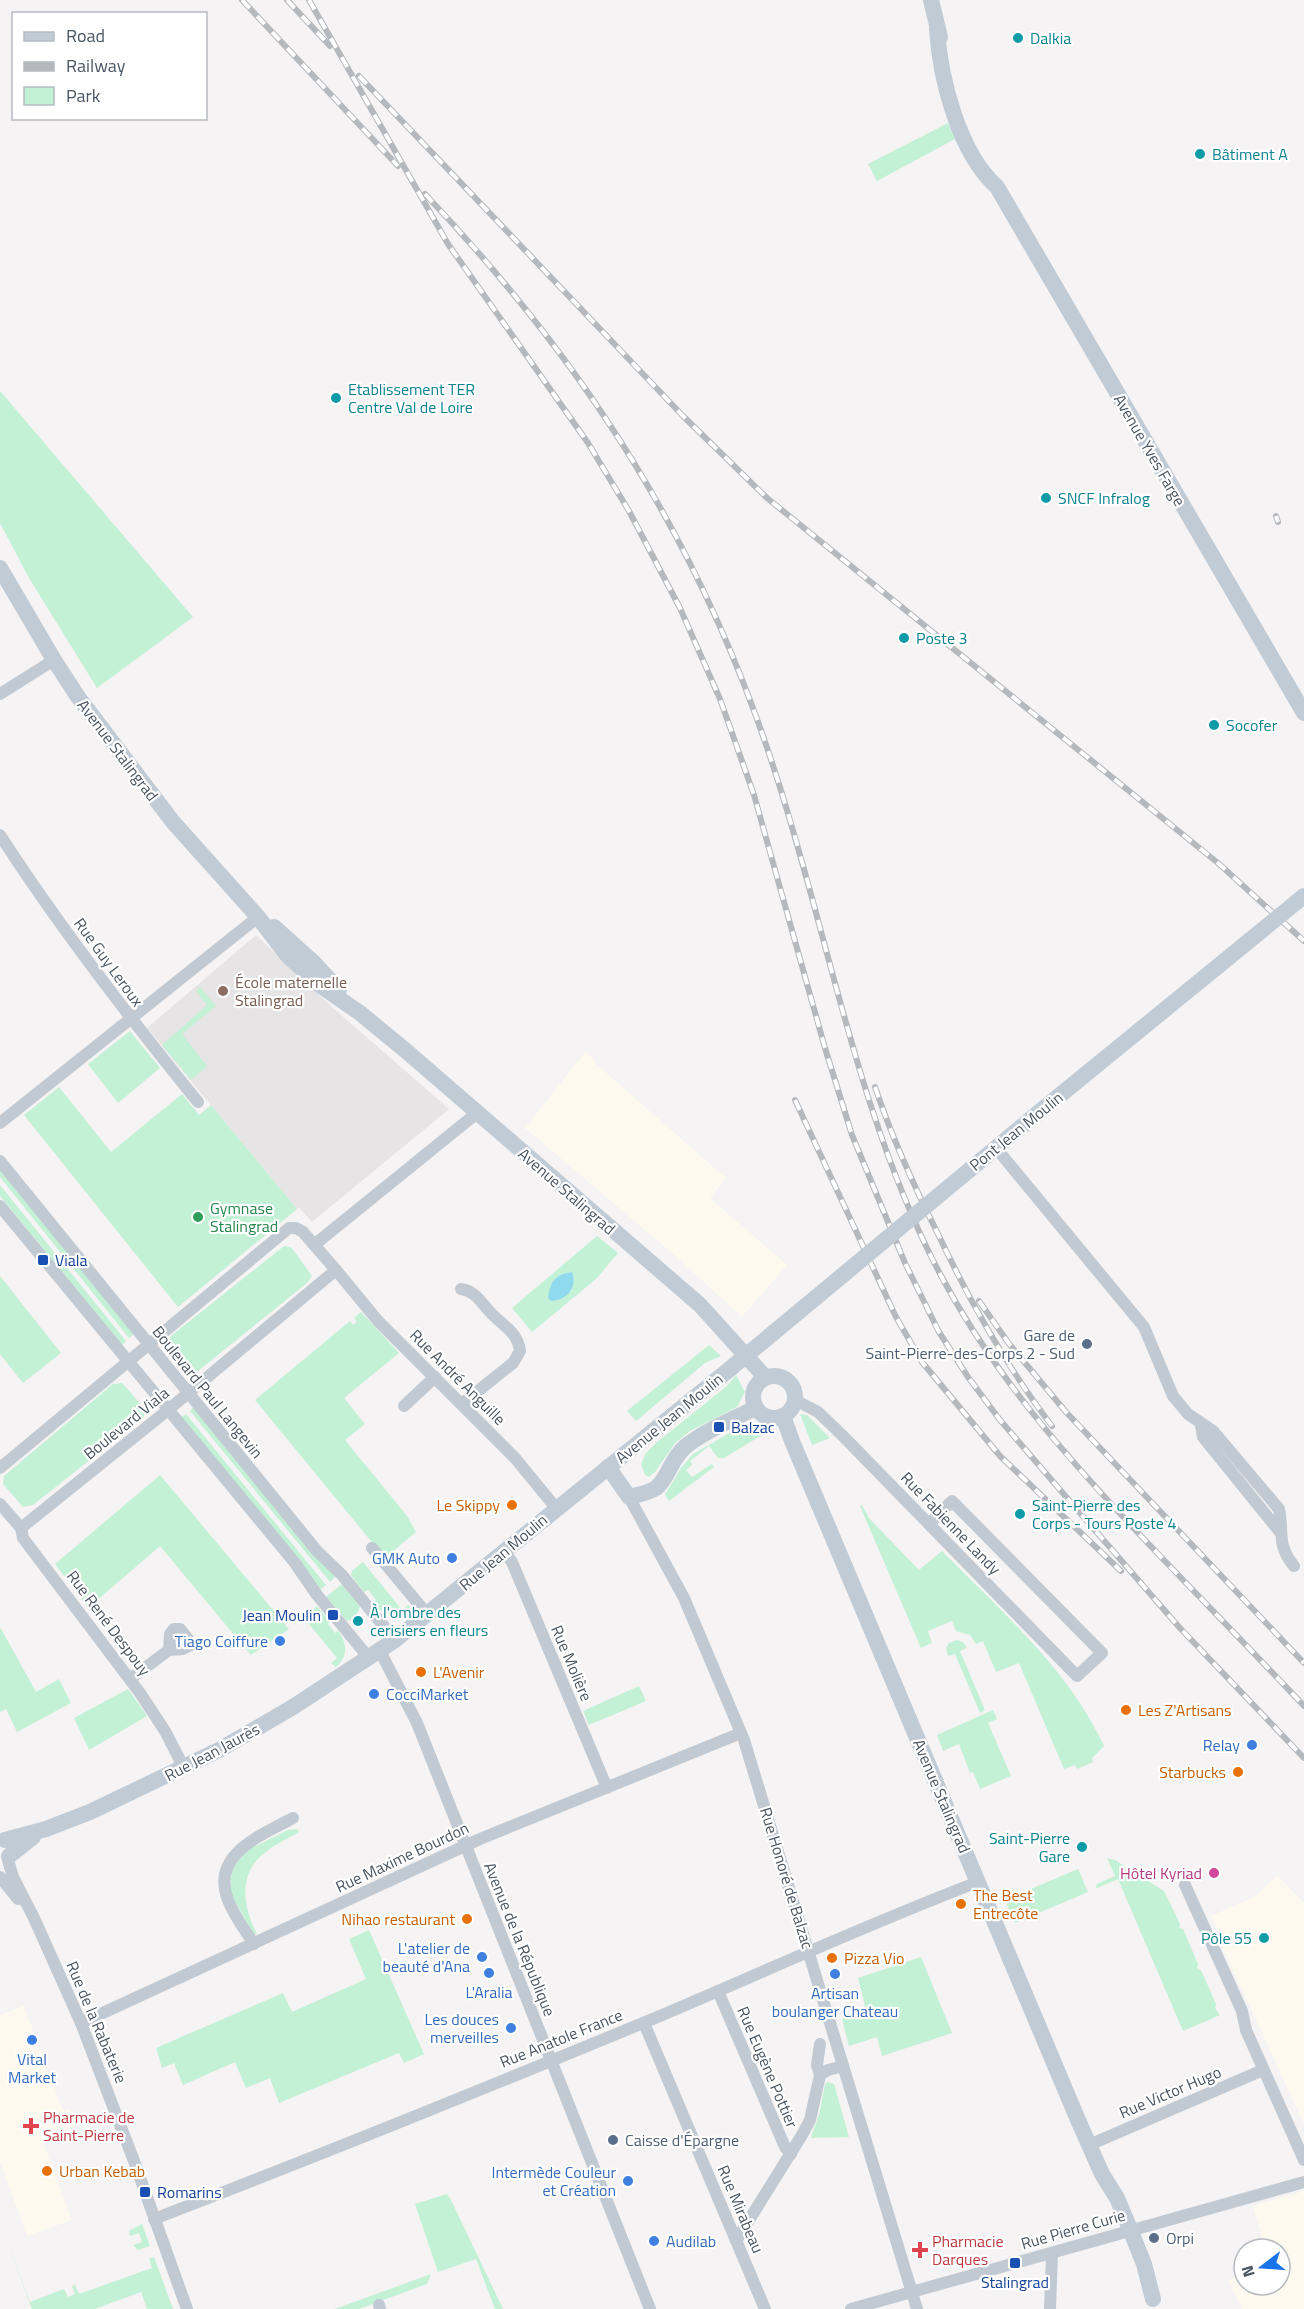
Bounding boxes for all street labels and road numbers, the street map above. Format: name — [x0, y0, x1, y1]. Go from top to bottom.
street label: Avenue Yves Farge — [1108, 390, 1192, 510]
street label: Avenue Stalingrad — [72, 694, 164, 806]
street label: Rue Guy Leroux — [69, 913, 149, 1011]
street label: Pont Jean Moulin — [964, 1086, 1068, 1176]
street label: Avenue Stalingrad — [513, 1142, 621, 1240]
street label: Boulevard Paul Langevin — [147, 1320, 269, 1464]
street label: Rue André Anguille — [405, 1324, 511, 1430]
street label: Avenue Jean Moulin — [610, 1367, 728, 1469]
street label: Boulevard Viala — [78, 1381, 174, 1465]
street label: Rue Fabienne Landy — [895, 1466, 1007, 1580]
street label: Rue Jean Moulin — [454, 1508, 552, 1596]
street label: Rue René Despouy — [61, 1565, 157, 1681]
street label: Rue Molière — [545, 1621, 599, 1705]
street label: Rue Jean Jaurès — [160, 1717, 264, 1787]
street label: Avenue Stalingrad — [907, 1735, 977, 1857]
street label: Rue Honoré de Balzac — [754, 1804, 820, 1952]
street label: Rue Maxime Bourdon — [331, 1816, 473, 1898]
street label: Avenue de la République — [478, 1858, 562, 2020]
street label: Rue de la Rabaterie — [60, 1957, 134, 2087]
street label: Rue Anatole France — [496, 2002, 626, 2074]
street label: Rue Eugène Pottier — [732, 2003, 805, 2132]
street label: Rue Victor Hugo — [1115, 2060, 1225, 2124]
street label: Rue Mirabeau — [712, 2161, 770, 2257]
street label: Rue Pierre Curie — [1018, 2203, 1128, 2255]

